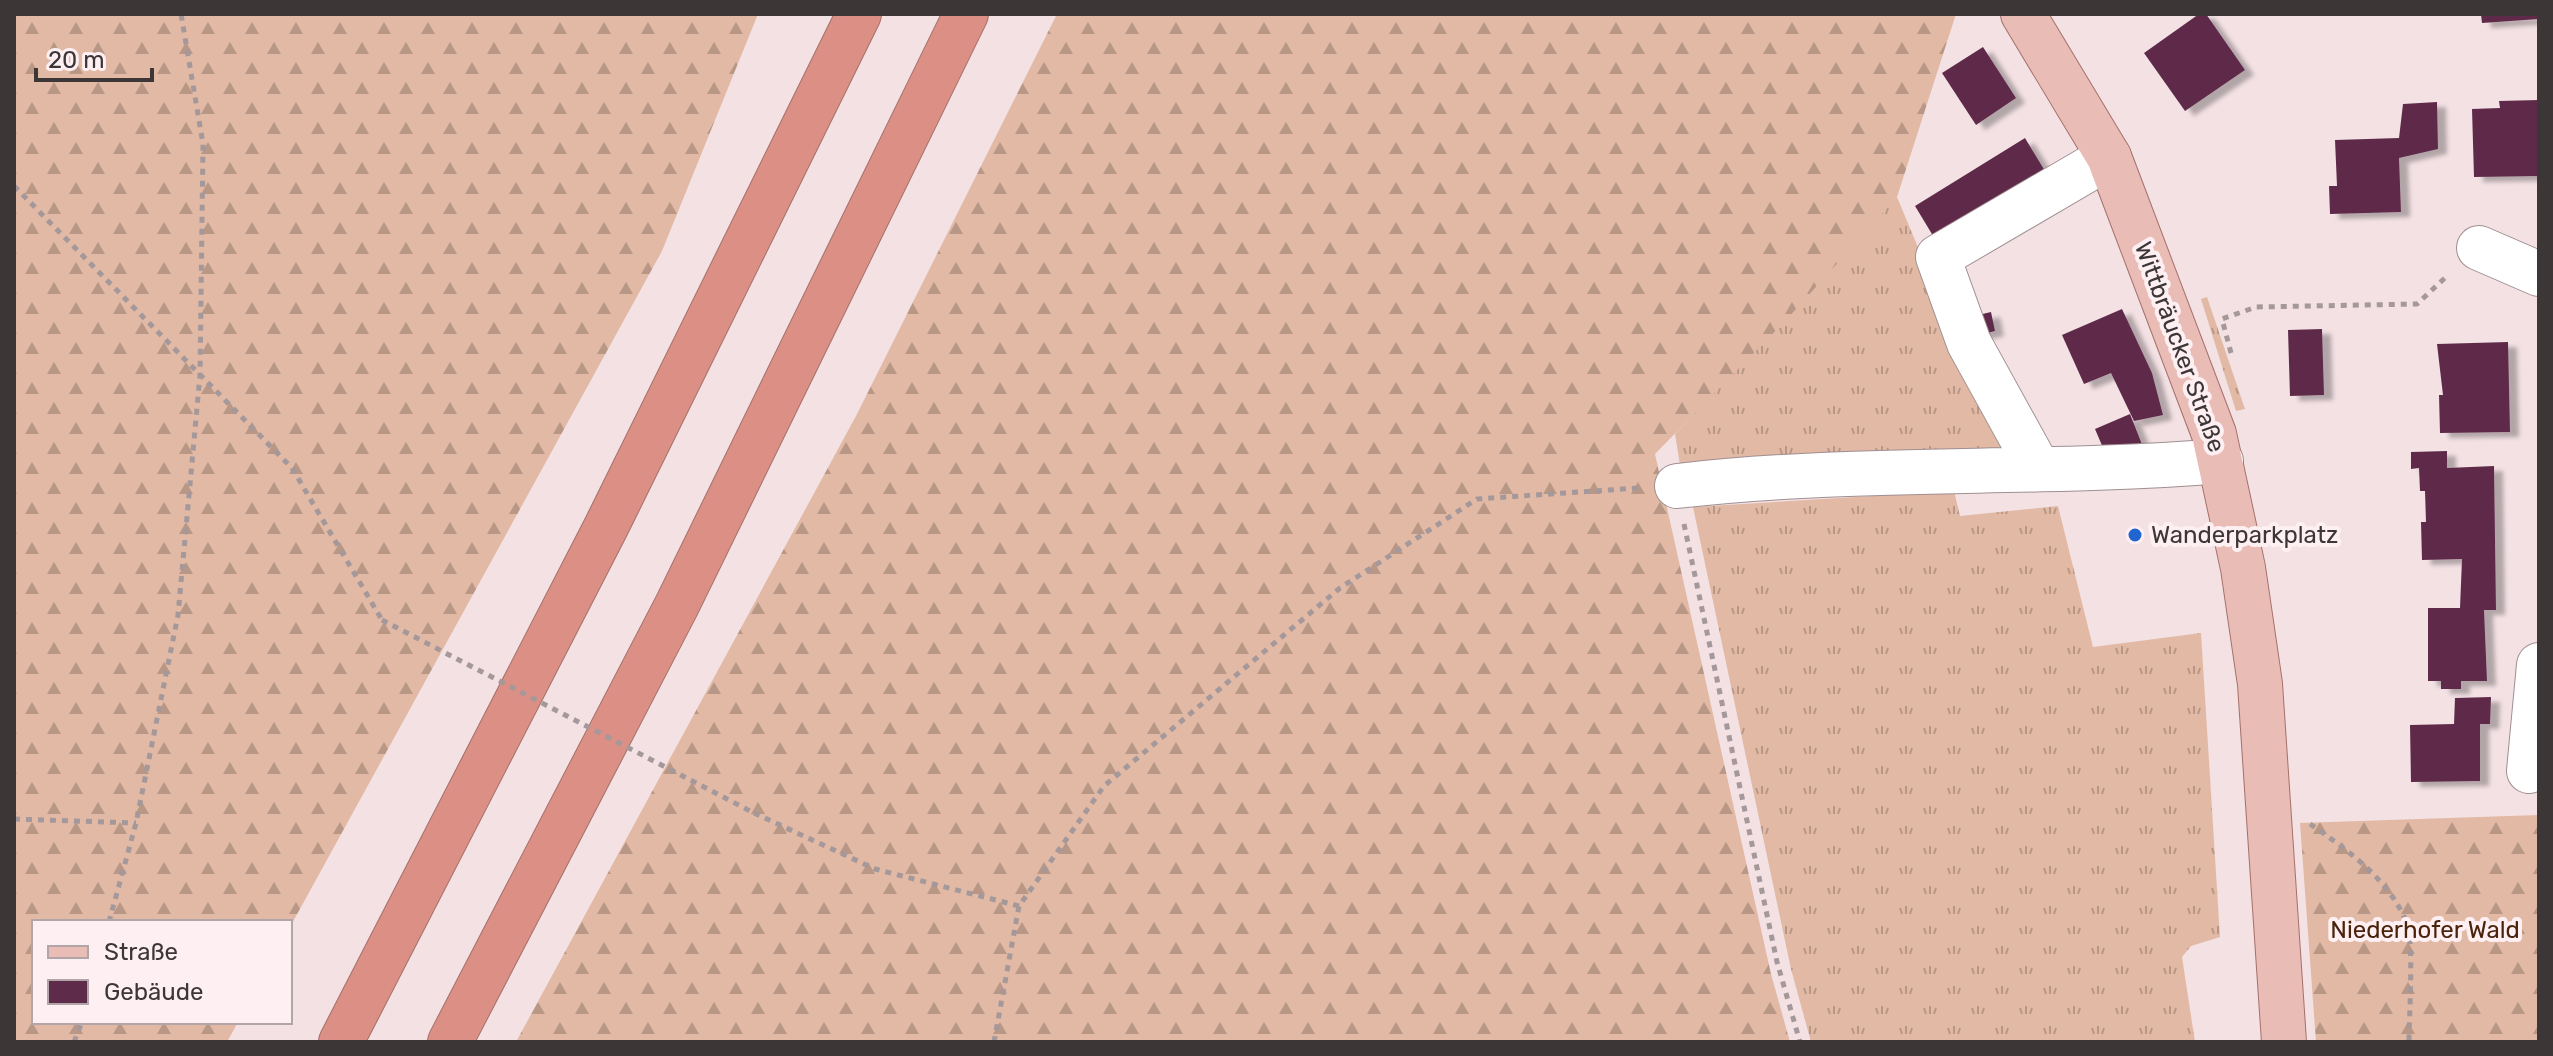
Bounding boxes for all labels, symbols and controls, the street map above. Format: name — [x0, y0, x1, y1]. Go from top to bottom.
scale bar — [36, 32, 152, 82]
text: 20 m — [48, 46, 105, 74]
street label: Wittbräucker Straße — [2129, 238, 2231, 456]
place label: Wanderparkplatz — [2151, 521, 2338, 549]
marker: Wanderparkplatz — [2126, 526, 2144, 544]
park label: Niederhofer Wald — [2330, 916, 2520, 944]
legend — [32, 920, 292, 1024]
text: Straße — [104, 938, 178, 966]
text: Gebäude — [104, 978, 203, 1006]

